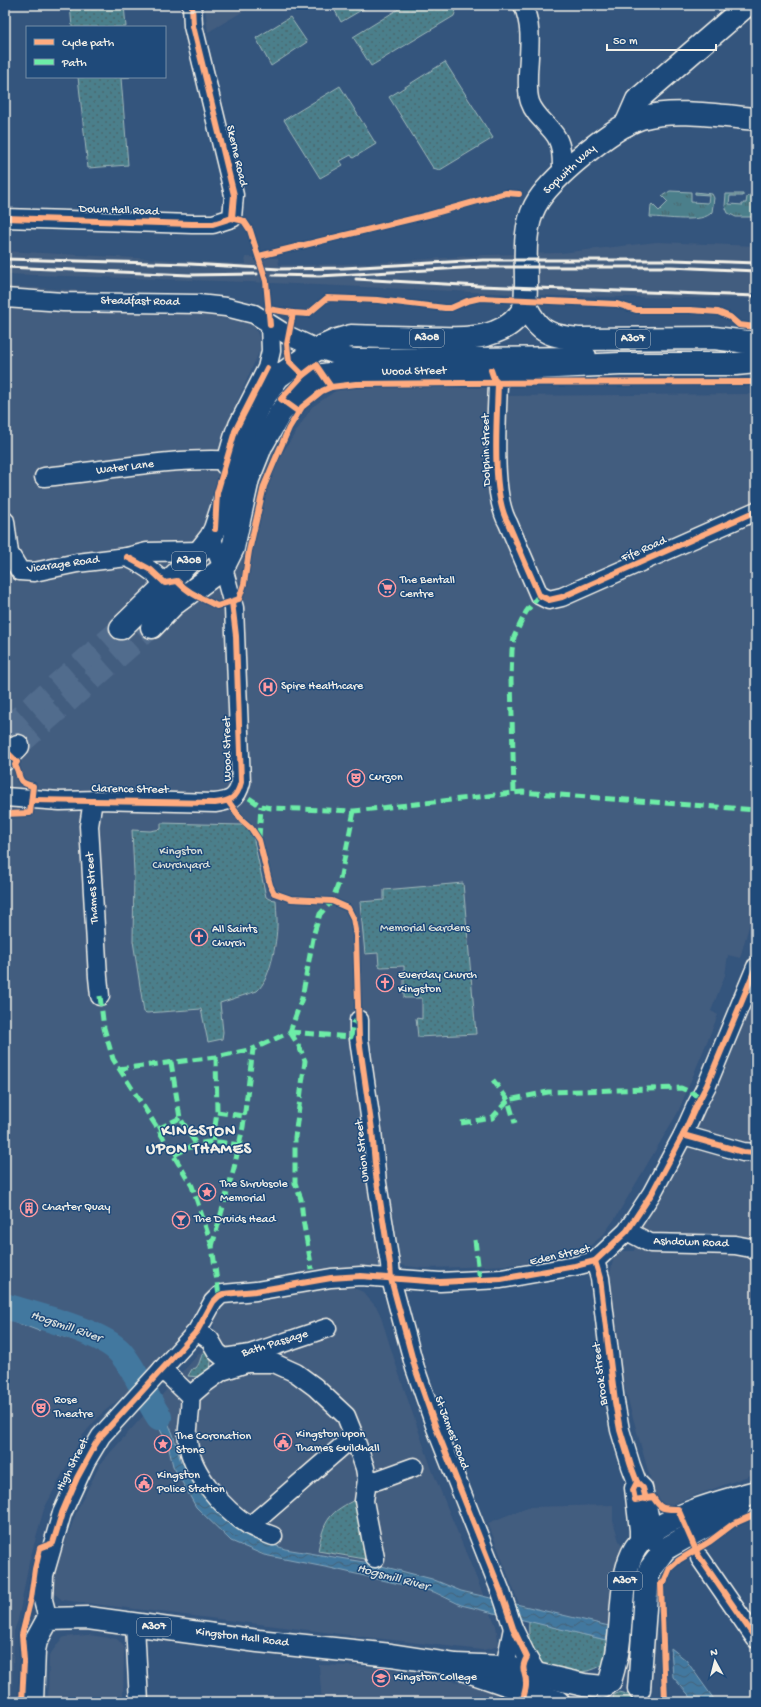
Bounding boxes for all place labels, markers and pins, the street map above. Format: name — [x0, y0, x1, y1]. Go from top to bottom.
place label: The Bentall Centre — [399, 574, 455, 602]
supermarket icon: The Bentall Centre — [377, 578, 397, 598]
hospital icon: Spire Healthcare — [258, 677, 278, 697]
place label: Spire Healthcare — [281, 680, 364, 694]
theatre icon: Curzon — [346, 768, 366, 788]
place label: Curzon — [369, 771, 403, 785]
place label: All Saints Church — [212, 923, 258, 951]
church icon: All Saints Church — [189, 927, 209, 947]
place label: Everday Church Kingston — [398, 969, 478, 997]
church icon: Everday Church Kingston — [375, 973, 395, 993]
place label: The Shrubsole Memorial — [219, 1178, 289, 1206]
place icon: The Shrubsole Memorial — [197, 1182, 217, 1202]
building icon: Charter Quay — [19, 1198, 39, 1218]
place label: Charter Quay — [42, 1201, 110, 1215]
bar icon: The Druids Head — [171, 1210, 191, 1230]
place label: The Druids Head — [193, 1213, 276, 1227]
place label: Rose Theatre — [53, 1394, 94, 1422]
theatre icon: Rose Theatre — [31, 1398, 51, 1418]
place label: Kingston upon Thames Guildhall — [295, 1428, 380, 1456]
place label: The Coronation Stone — [175, 1430, 251, 1458]
public building icon: Kingston upon Thames Guildhall — [273, 1432, 293, 1452]
place icon: The Coronation Stone — [153, 1434, 173, 1454]
place label: Kingston Police Station — [156, 1469, 225, 1497]
public building icon: Kingston Police Station — [134, 1473, 154, 1493]
school or university icon: Kingston College — [371, 1668, 391, 1688]
place label: Kingston College — [394, 1671, 478, 1685]

